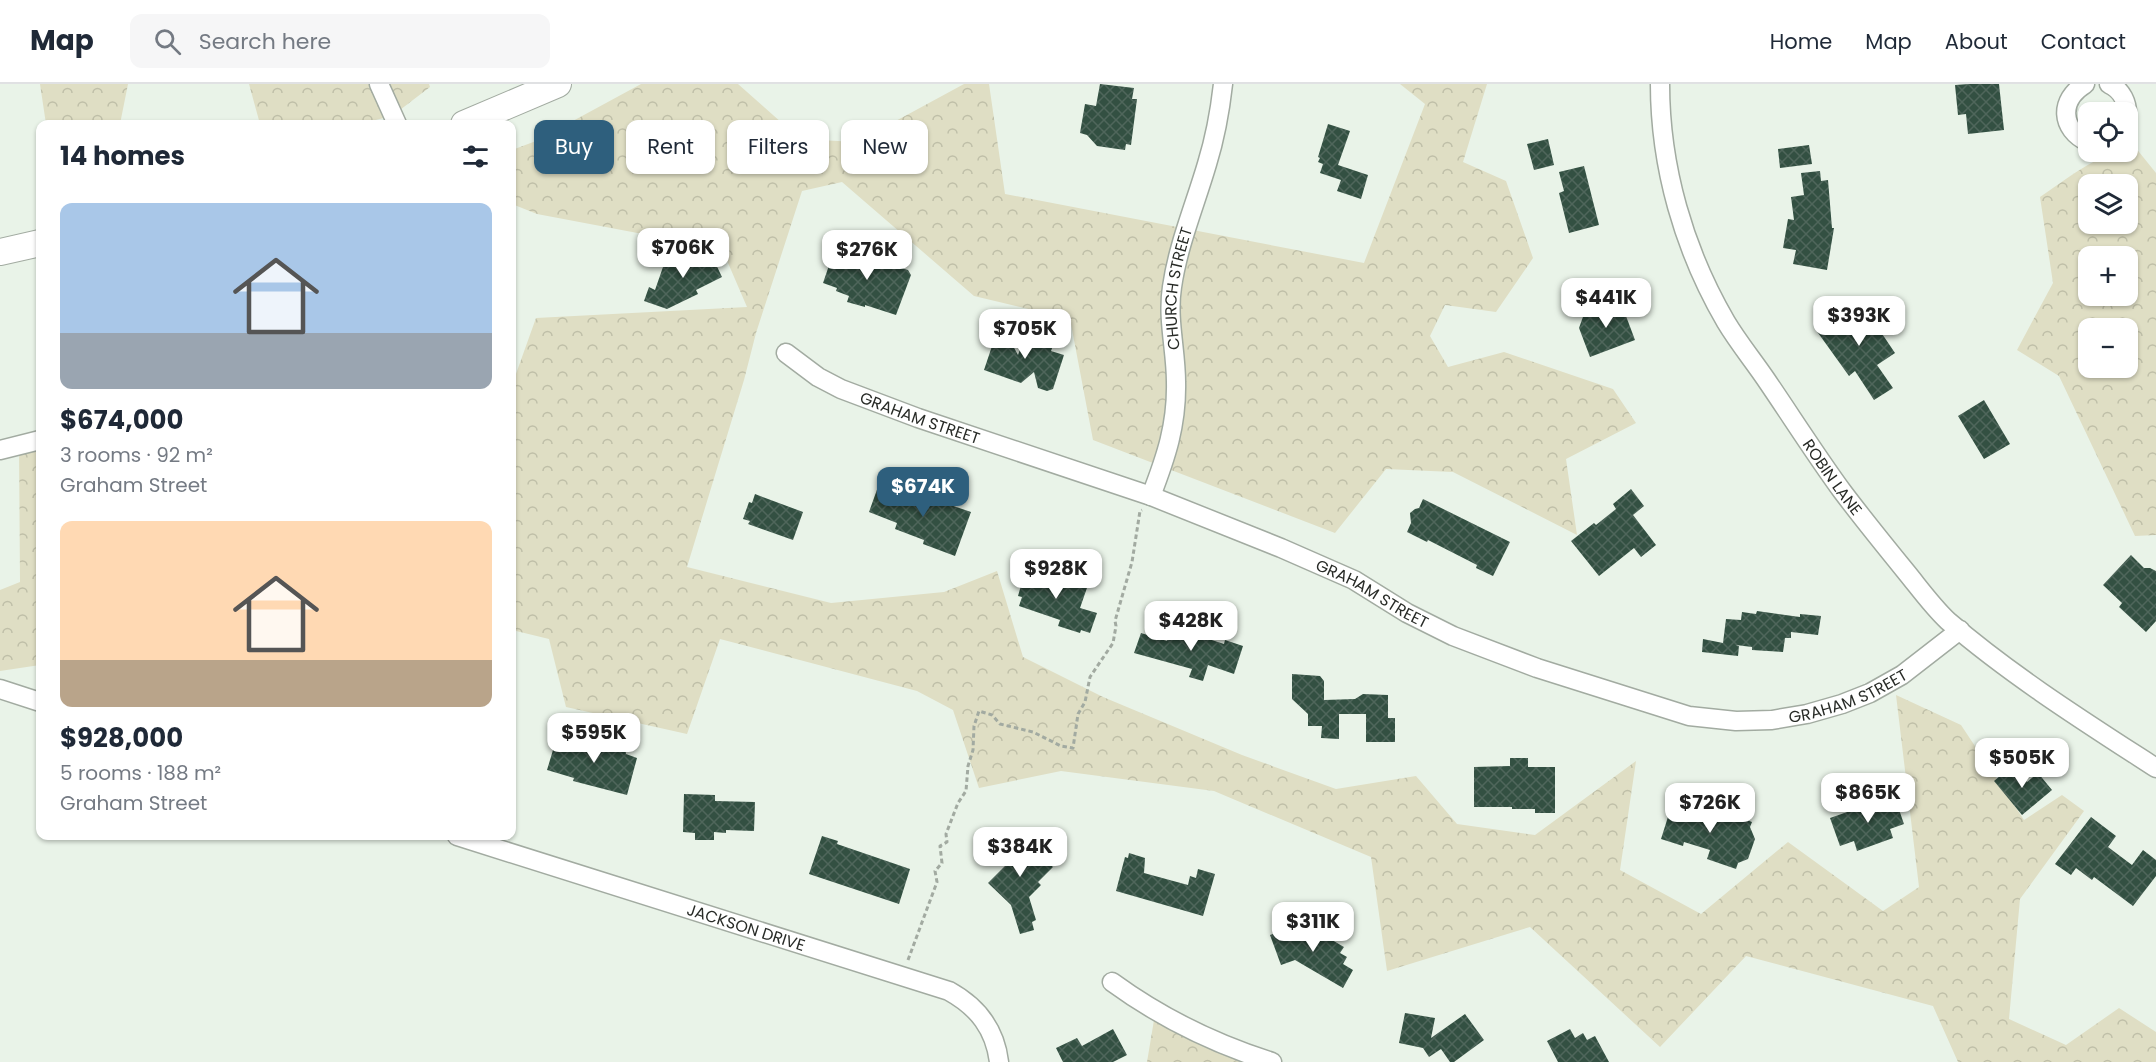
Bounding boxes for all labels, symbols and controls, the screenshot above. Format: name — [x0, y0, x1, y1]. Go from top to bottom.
search box — [130, 14, 550, 68]
text: Map — [30, 21, 94, 60]
icon: search — [151, 25, 184, 58]
text: Search here — [199, 26, 331, 57]
text: Home — [1770, 27, 1832, 56]
text: Map — [1865, 27, 1912, 56]
text: About — [1945, 27, 2008, 56]
text: Contact — [2041, 27, 2126, 56]
map controls — [2078, 102, 2138, 378]
button: locate — [2078, 102, 2138, 162]
chip: Buy — [534, 120, 614, 174]
chip: Rent — [626, 120, 715, 174]
chip: Filters — [727, 120, 829, 174]
chip: New — [841, 120, 928, 174]
text: 14 homes — [60, 138, 185, 174]
icon: filters — [459, 140, 492, 173]
button: layers — [2078, 174, 2138, 234]
street label: CHURCH STREET — [1159, 224, 1198, 351]
pin: $706K — [641, 228, 725, 279]
pin: $276K — [825, 230, 909, 281]
text: $706K — [651, 233, 715, 261]
text: $276K — [836, 235, 898, 263]
icon: home — [222, 242, 330, 350]
button: + — [2078, 246, 2138, 306]
pin: $441K — [1564, 278, 1648, 329]
text: $441K — [1575, 283, 1637, 311]
pin: $393K — [1817, 296, 1901, 347]
text: $393K — [1827, 301, 1891, 329]
pin: $705K — [983, 309, 1067, 360]
text: $705K — [993, 314, 1057, 342]
button: − — [2078, 318, 2138, 378]
street label: GRAHAM STREET — [857, 386, 983, 450]
text: $674,000 — [60, 402, 184, 438]
street label: ROBIN LANE — [1797, 435, 1867, 520]
text: 3 rooms · 92 m² — [60, 441, 213, 469]
pin: $674K — [881, 467, 965, 518]
text: Graham Street — [60, 471, 207, 499]
text: $674K — [891, 472, 955, 500]
pin: $928K — [1014, 549, 1098, 600]
text: $928K — [1024, 554, 1088, 582]
street label: GRAHAM STREET — [1312, 554, 1433, 634]
icon: home — [222, 560, 330, 668]
pin: $428K — [1149, 601, 1233, 652]
text: $428K — [1158, 606, 1224, 634]
street label: GRAHAM STREET — [1787, 663, 1912, 729]
pin: $595K — [552, 713, 636, 764]
text: $595K — [561, 718, 627, 746]
text: $928,000 — [60, 720, 183, 756]
pin: $505K — [1980, 738, 2064, 789]
text: $505K — [1989, 743, 2055, 771]
text: 5 rooms · 188 m² — [60, 759, 221, 787]
pin: $865K — [1826, 773, 1910, 824]
text: $865K — [1835, 778, 1901, 806]
pin: $726K — [1668, 783, 1752, 834]
text: $726K — [1679, 788, 1741, 816]
text: Graham Street — [60, 789, 207, 817]
pin: $384K — [978, 827, 1062, 878]
text: $384K — [987, 832, 1053, 860]
street label: JACKSON DRIVE — [684, 898, 808, 957]
pin: $311K — [1271, 902, 1355, 953]
text: $311K — [1286, 907, 1340, 935]

